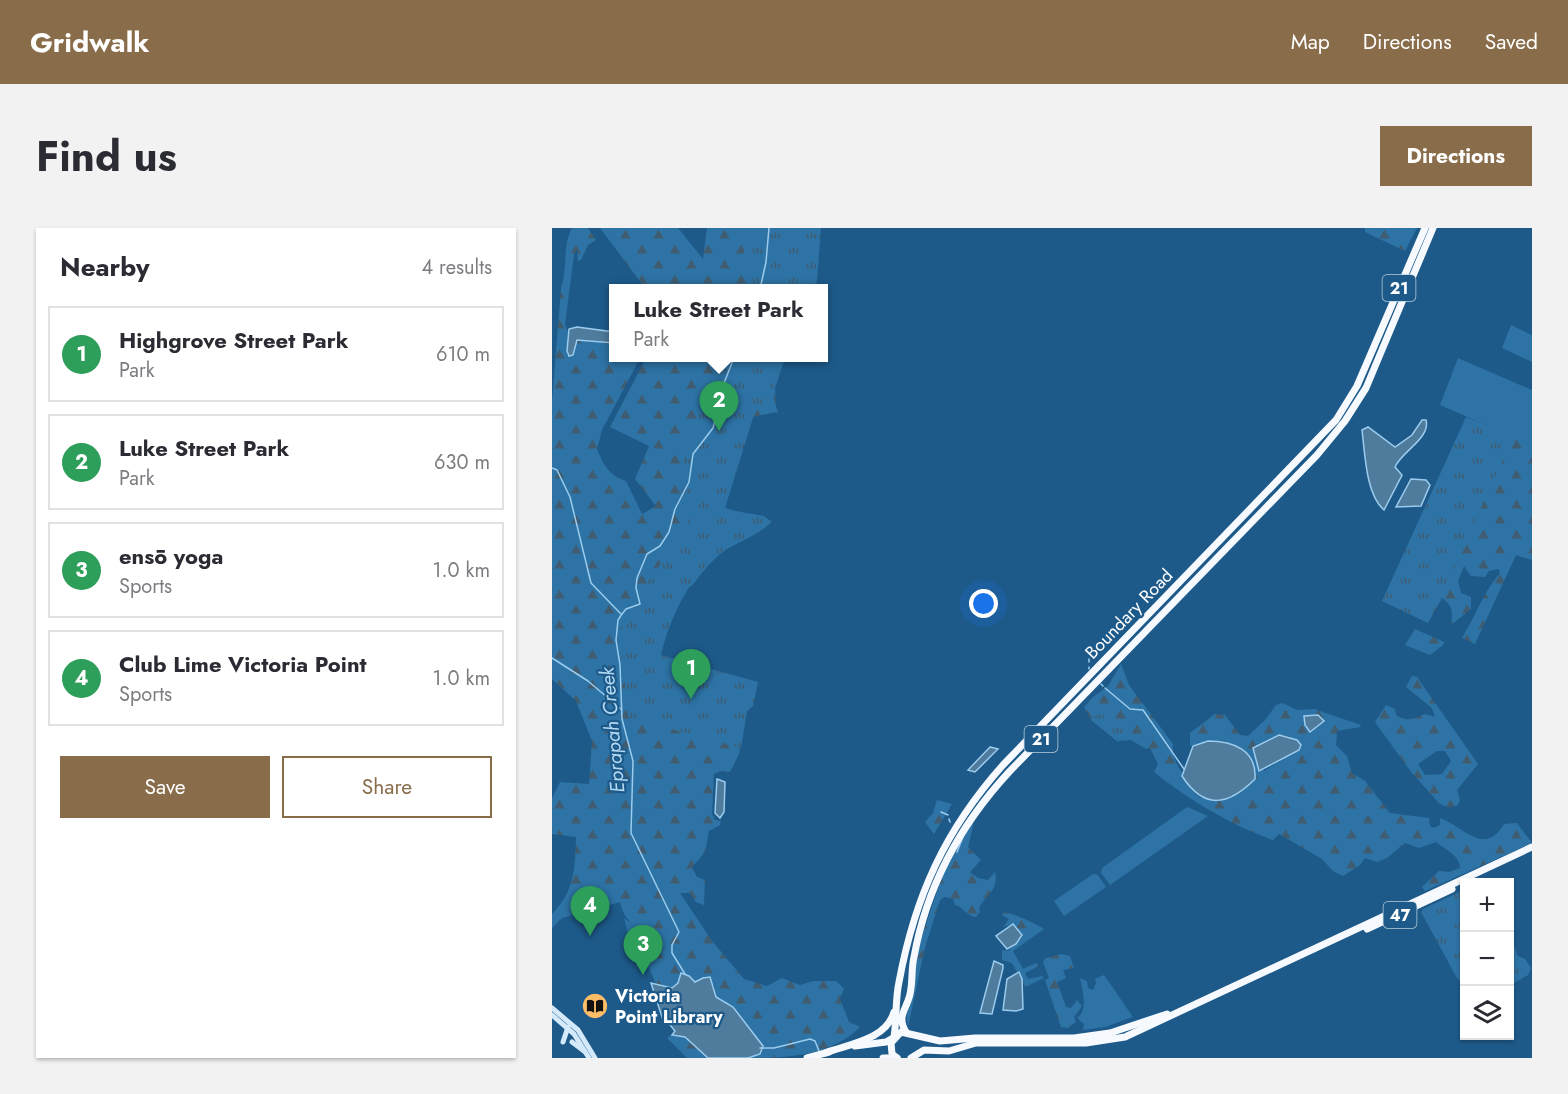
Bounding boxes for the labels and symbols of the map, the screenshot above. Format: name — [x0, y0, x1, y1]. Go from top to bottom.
road number: 21 — [1382, 275, 1416, 301]
pin: 2 — [700, 382, 738, 431]
street label: Boundary Road — [1079, 563, 1179, 665]
your location — [969, 589, 998, 618]
pin: 1 — [672, 650, 710, 699]
water label: Eprapah Creek — [592, 664, 632, 794]
road number: 21 — [1024, 726, 1058, 752]
pin: 4 — [570, 886, 609, 936]
road number: 47 — [1384, 902, 1416, 928]
pin: 3 — [624, 926, 662, 975]
place label: Victoria Point Library — [614, 983, 723, 1030]
library icon: Victoria Point Library — [580, 991, 610, 1021]

